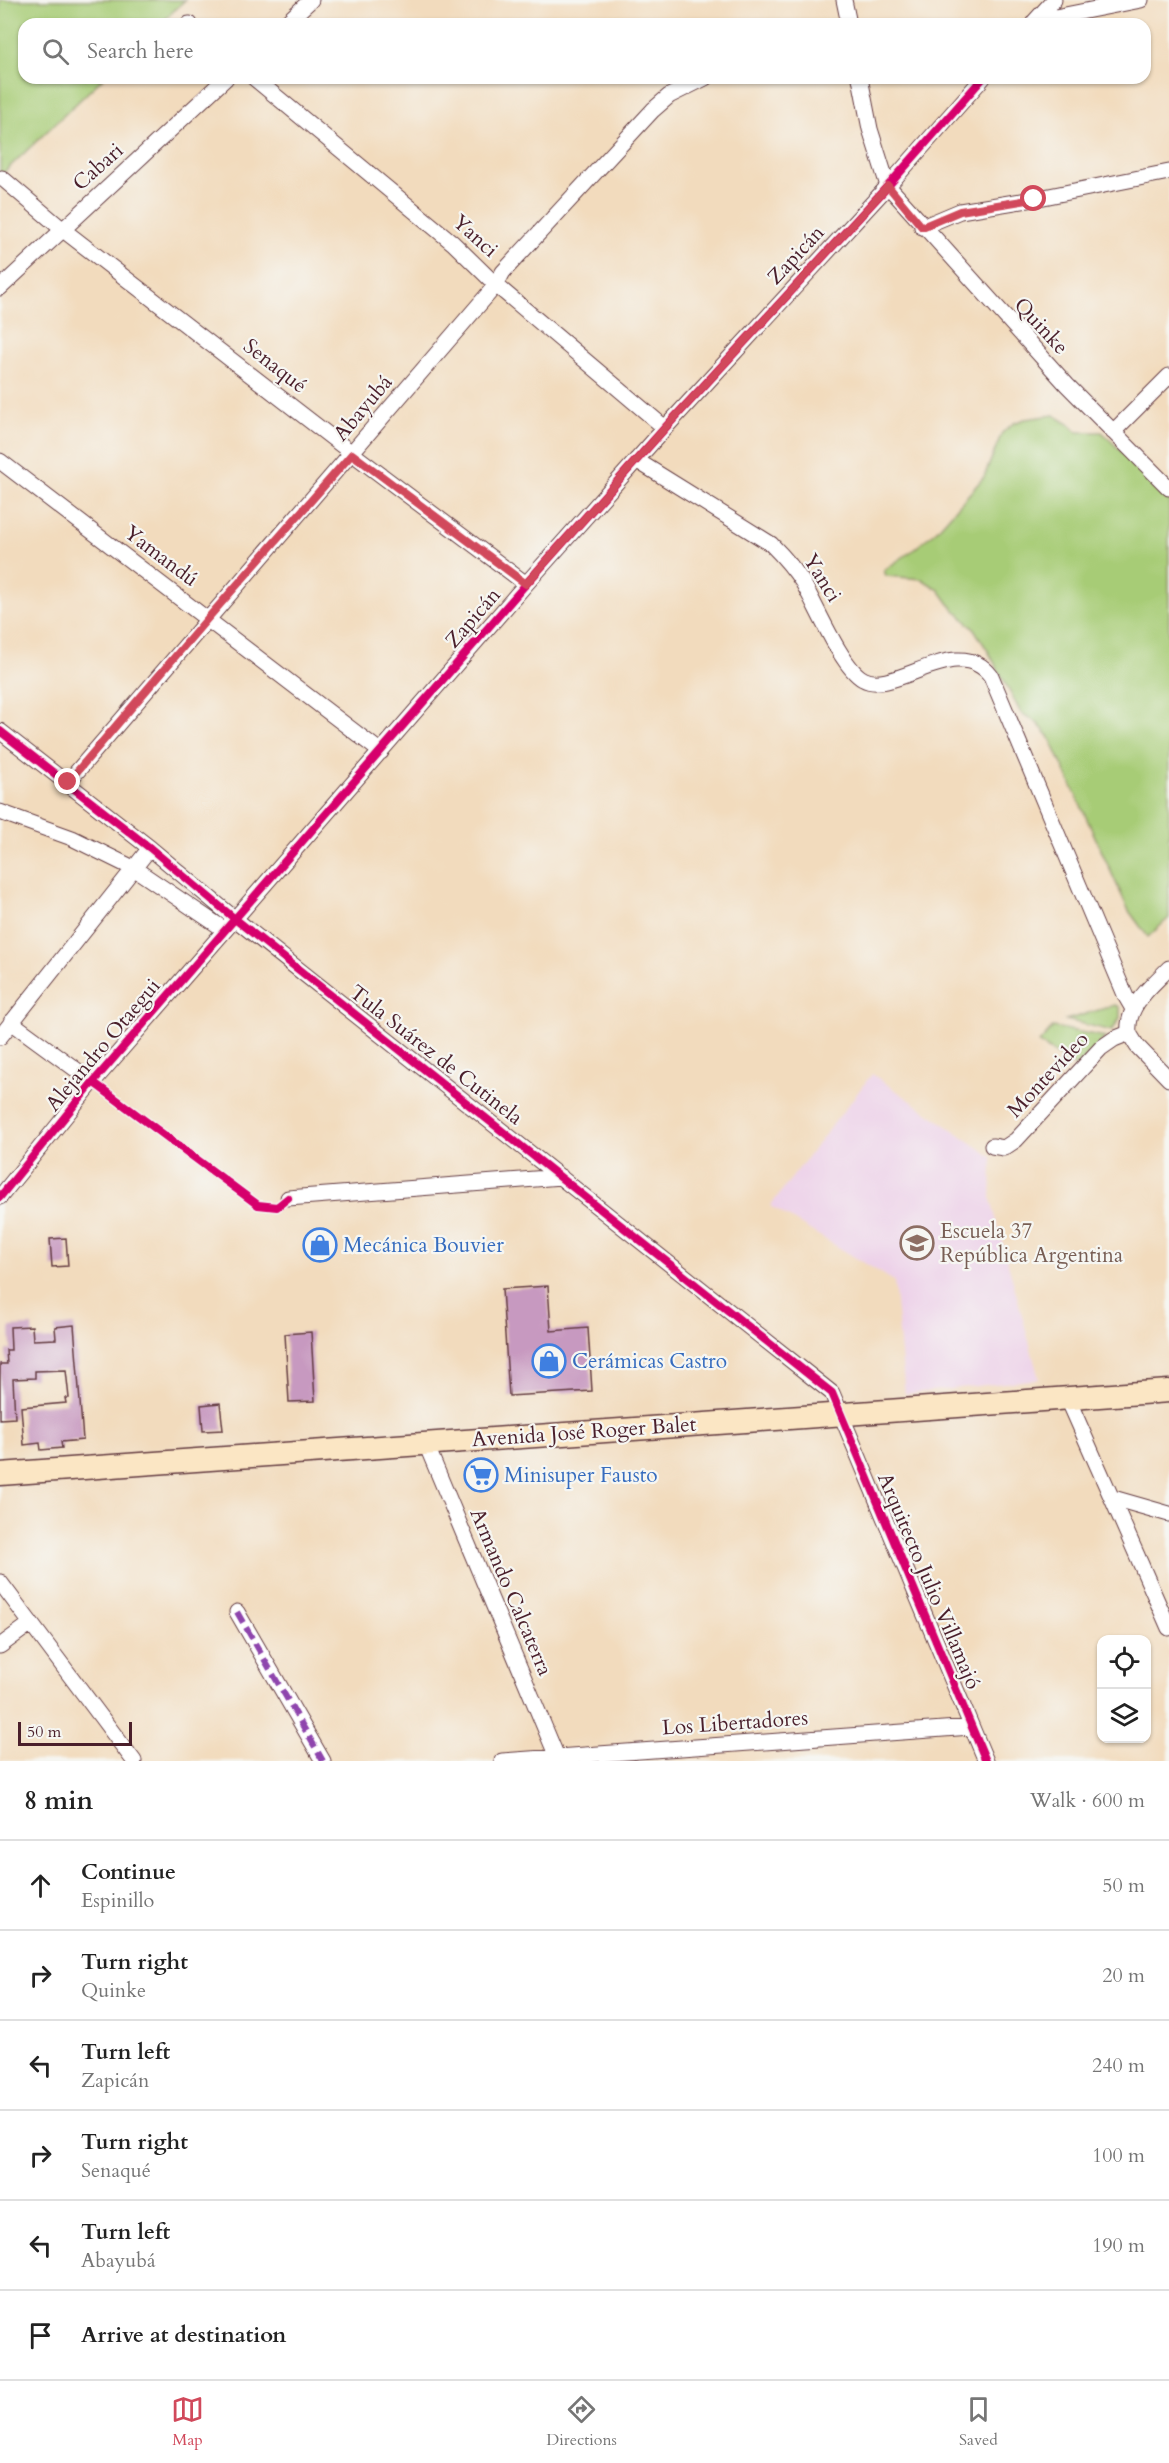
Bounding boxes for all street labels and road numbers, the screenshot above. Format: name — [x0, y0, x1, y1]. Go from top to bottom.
street label: Cabari — [66, 136, 130, 198]
street label: Yanci — [446, 208, 504, 264]
street label: Zapicán — [761, 219, 831, 291]
street label: Quinke — [1007, 291, 1075, 361]
street label: Senaqué — [237, 332, 313, 400]
street label: Abayubá — [327, 369, 399, 447]
street label: Yamandú — [118, 518, 204, 594]
street label: Yanci — [796, 548, 848, 608]
street label: Zapicán — [439, 581, 508, 655]
street label: Alejandro Otaegui — [39, 972, 167, 1118]
street label: Tula Suárez de Cutinela — [343, 978, 529, 1132]
street label: Montevideo — [1001, 1026, 1095, 1124]
street label: Avenida José Roger Balet — [471, 1410, 698, 1454]
street label: Arquitecto Julio Villamajó — [870, 1468, 988, 1694]
street label: Armando Calcaterra — [463, 1504, 559, 1680]
street label: Los Libertadores — [661, 1703, 809, 1743]

